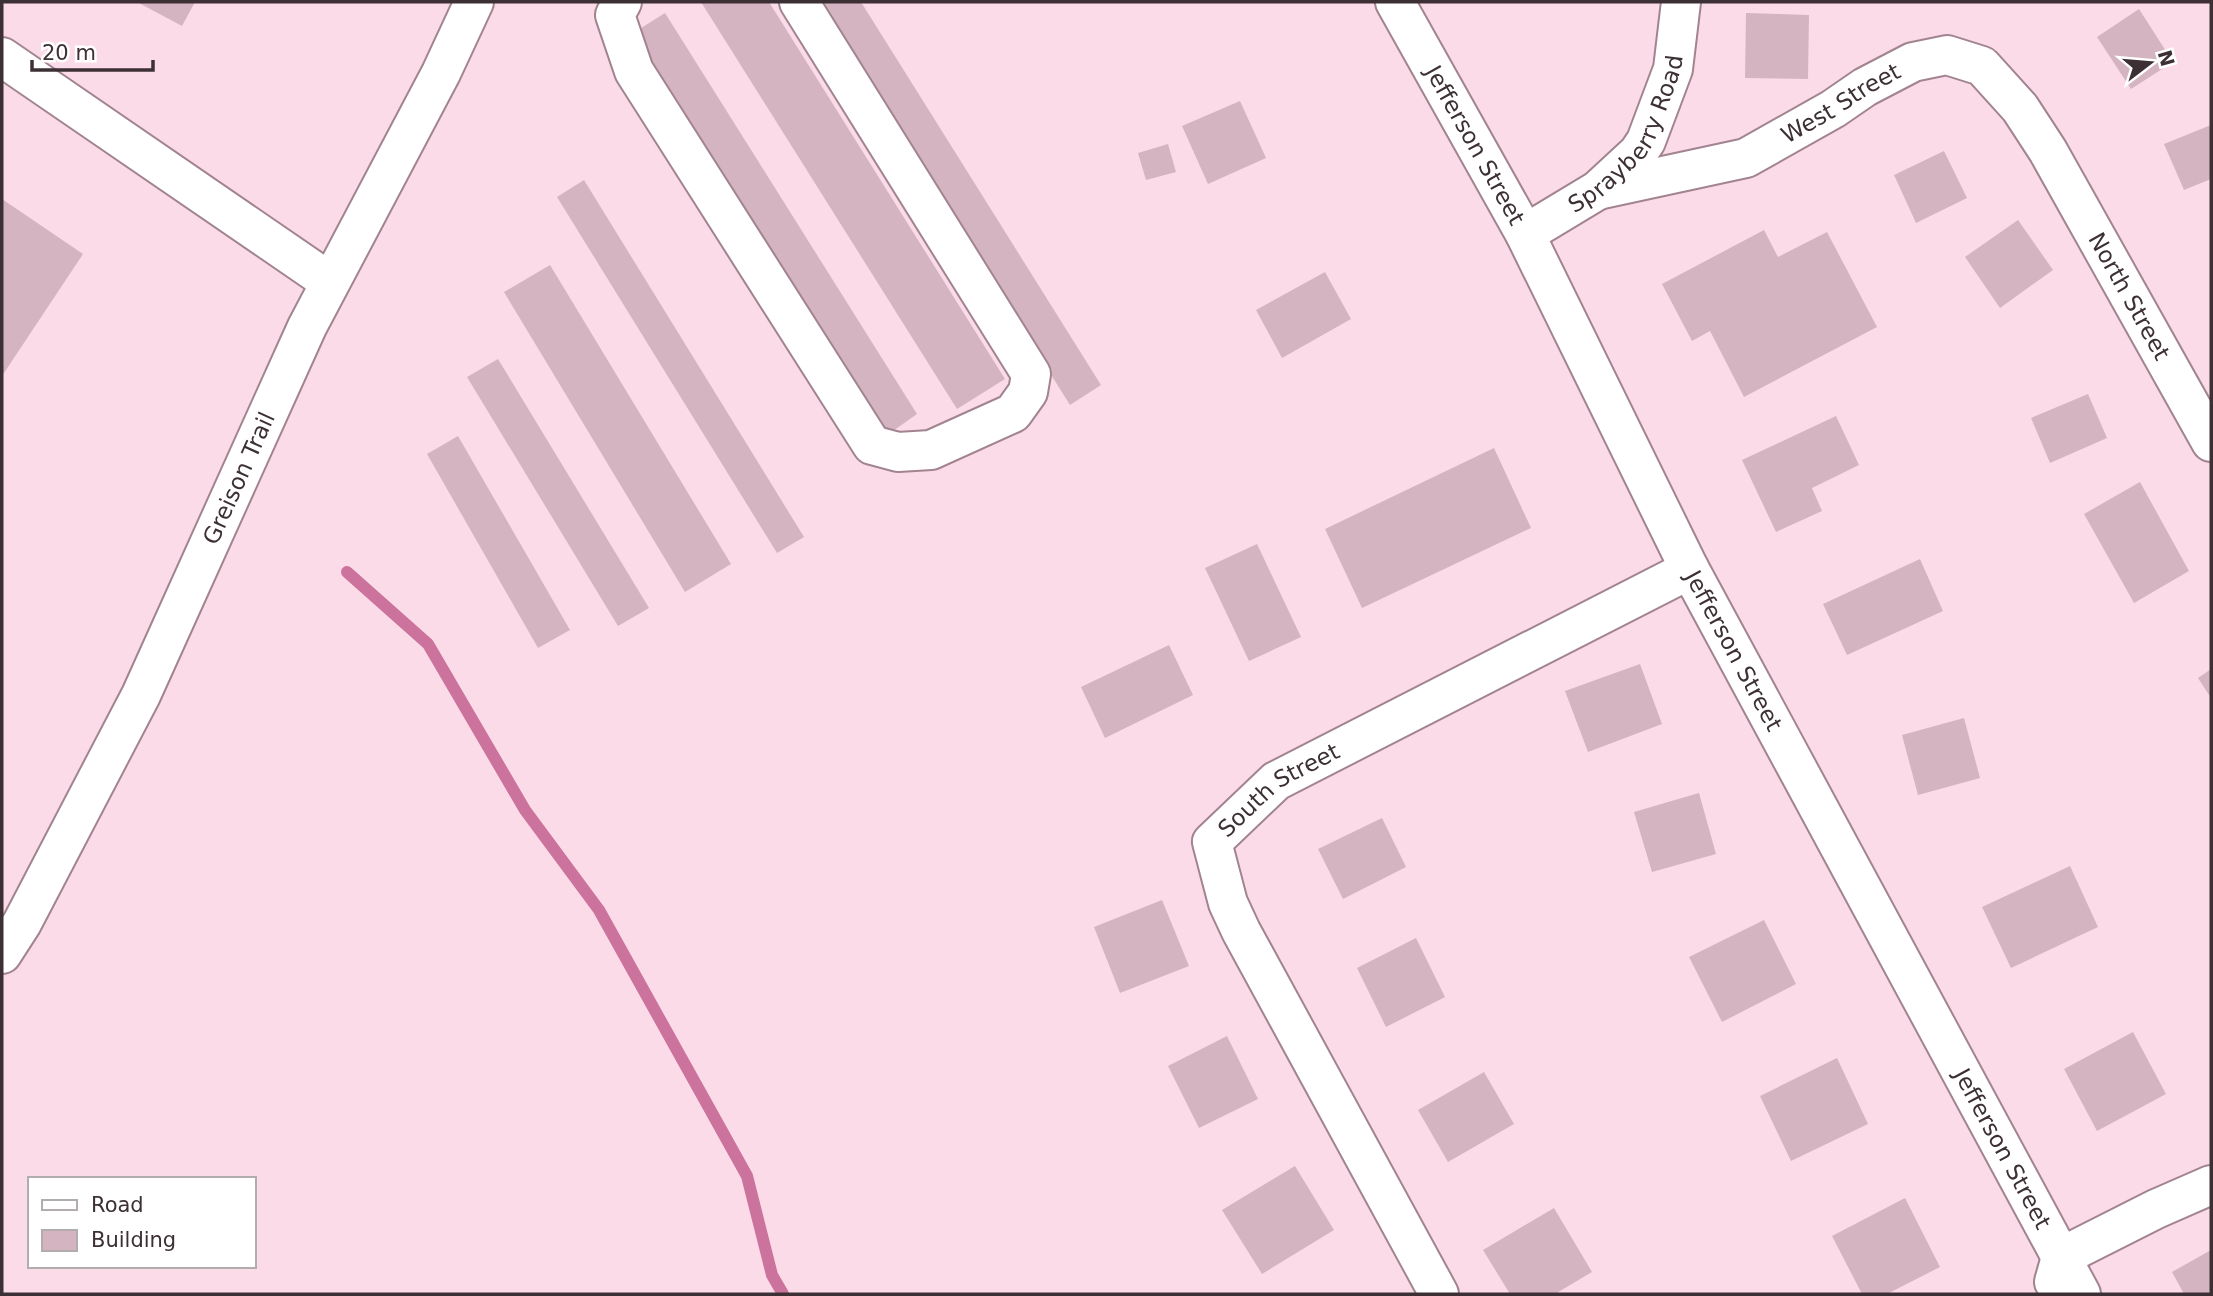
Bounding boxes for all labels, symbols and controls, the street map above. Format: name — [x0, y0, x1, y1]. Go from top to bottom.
scale bar — [32, 28, 152, 72]
north arrow — [2115, 28, 2185, 98]
text: 20 m — [42, 41, 96, 65]
text: N — [2154, 48, 2179, 69]
street label: Sprayberry Road — [1564, 53, 1688, 218]
street label: West Street — [1777, 58, 1905, 148]
street label: Jefferson Street — [1419, 59, 1530, 229]
street label: North Street — [2083, 228, 2175, 364]
street label: Greison Trail — [198, 408, 280, 548]
street label: Jefferson Street — [1679, 564, 1787, 735]
street label: South Street — [1213, 738, 1344, 842]
street label: Jefferson Street — [1948, 1062, 2056, 1233]
legend — [28, 1177, 256, 1268]
text: Road — [91, 1193, 144, 1217]
text: Building — [91, 1228, 176, 1252]

